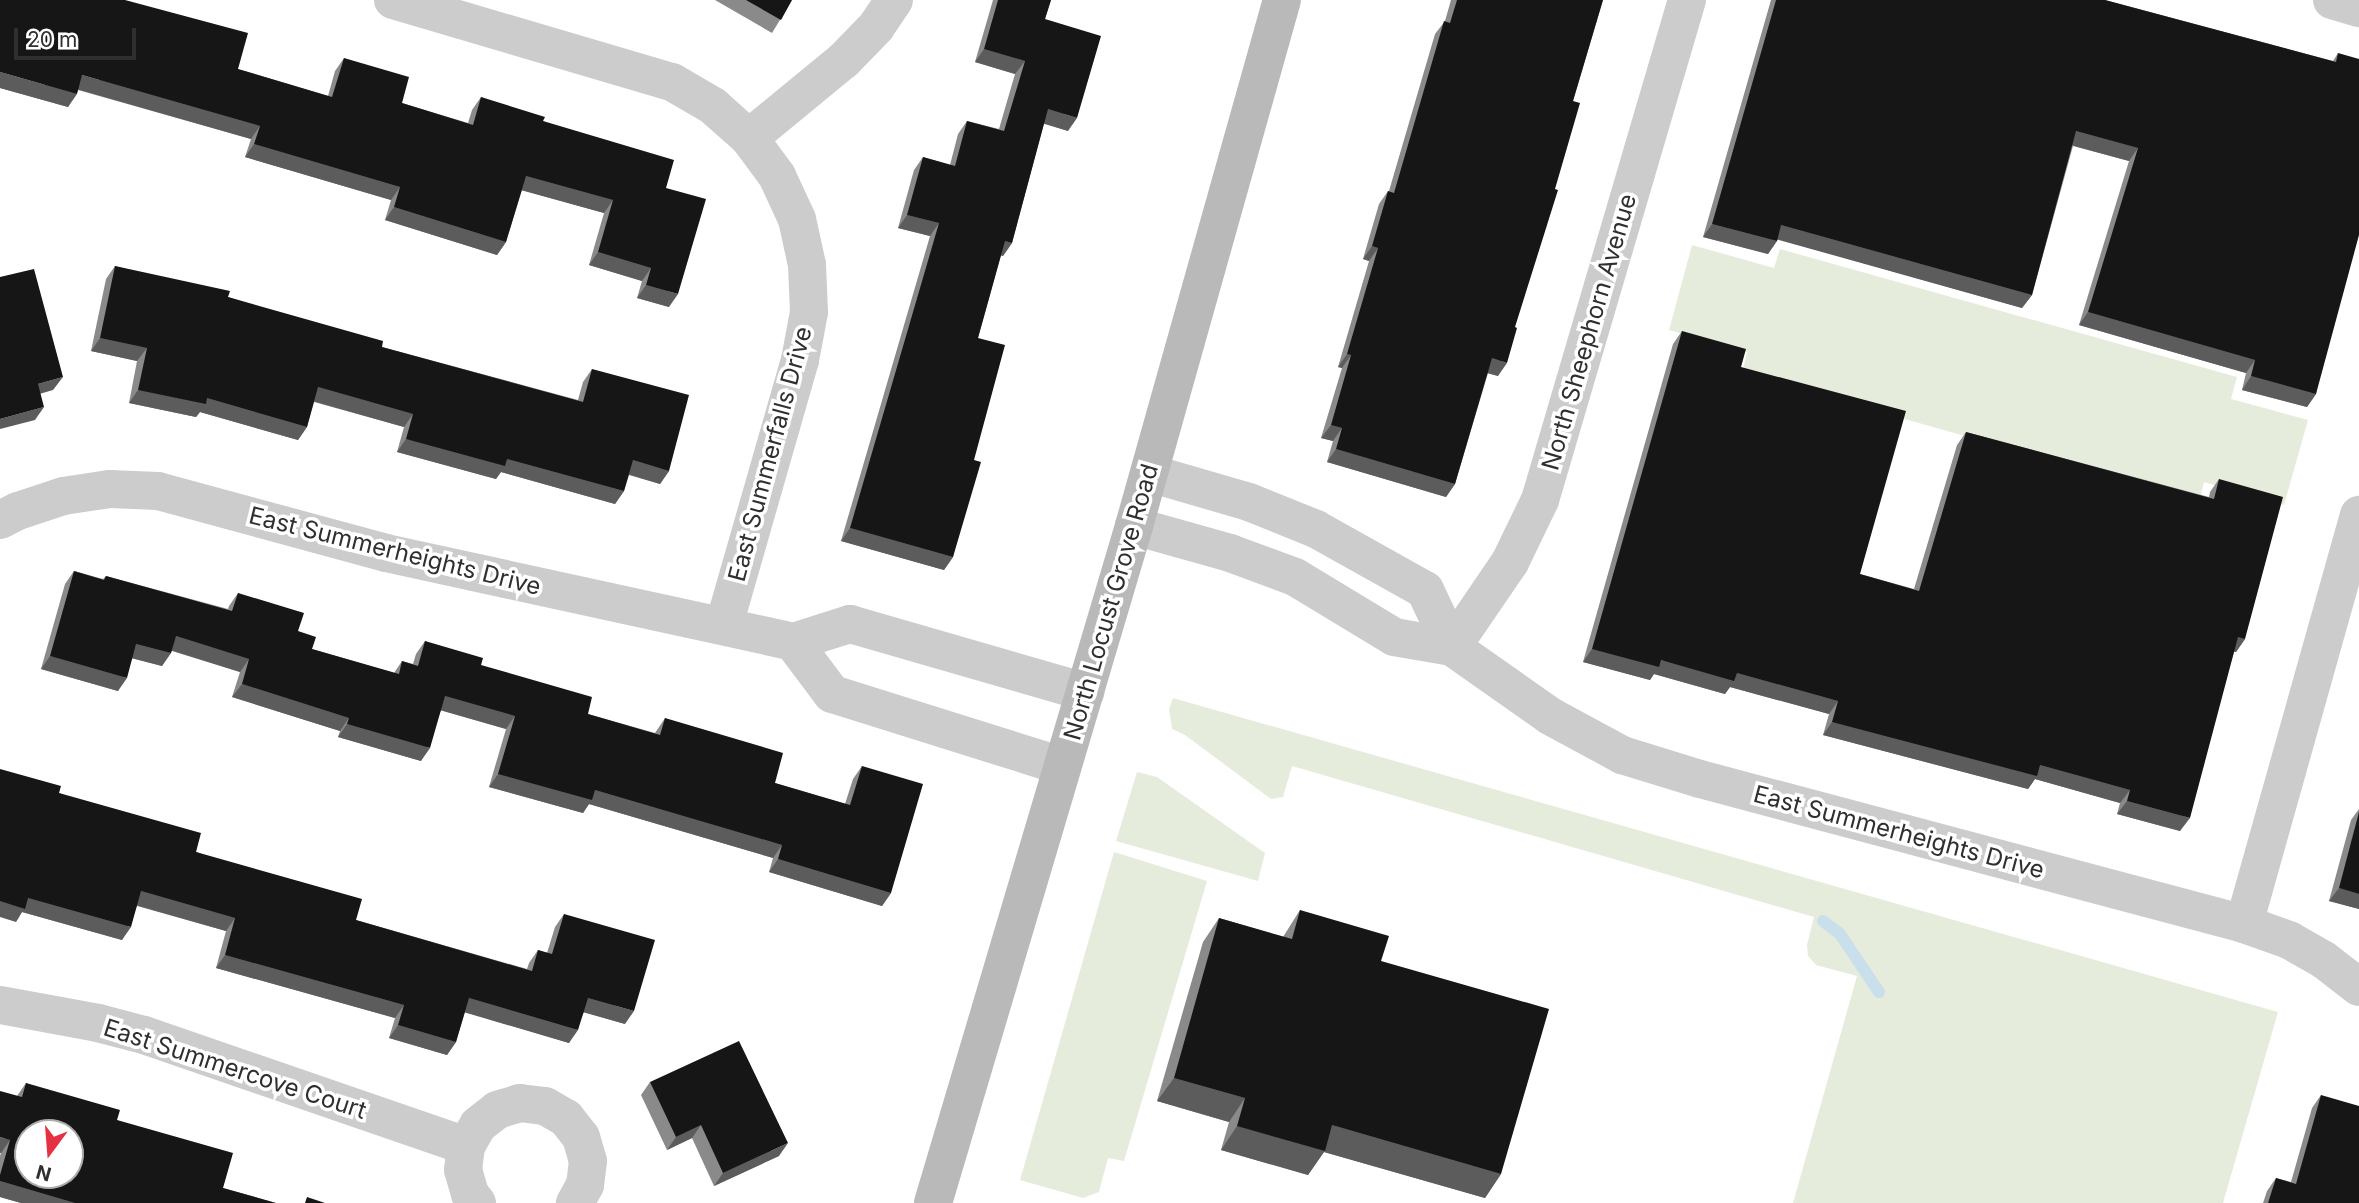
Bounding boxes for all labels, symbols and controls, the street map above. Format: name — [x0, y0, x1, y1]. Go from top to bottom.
scale bar — [18, 14, 140, 58]
text: 20 m — [27, 27, 77, 52]
street label: North Sheephorn Avenue — [1536, 190, 1642, 474]
street label: East Summerfalls Drive — [722, 323, 818, 585]
street label: North Locust Grove Road — [1058, 461, 1164, 743]
street label: East Summerheights Drive — [246, 501, 544, 601]
street label: East Summerheights Drive — [1751, 779, 2047, 885]
street label: East Summercove Court — [100, 1013, 370, 1125]
north arrow — [14, 1119, 84, 1189]
text: N — [34, 1160, 54, 1186]

